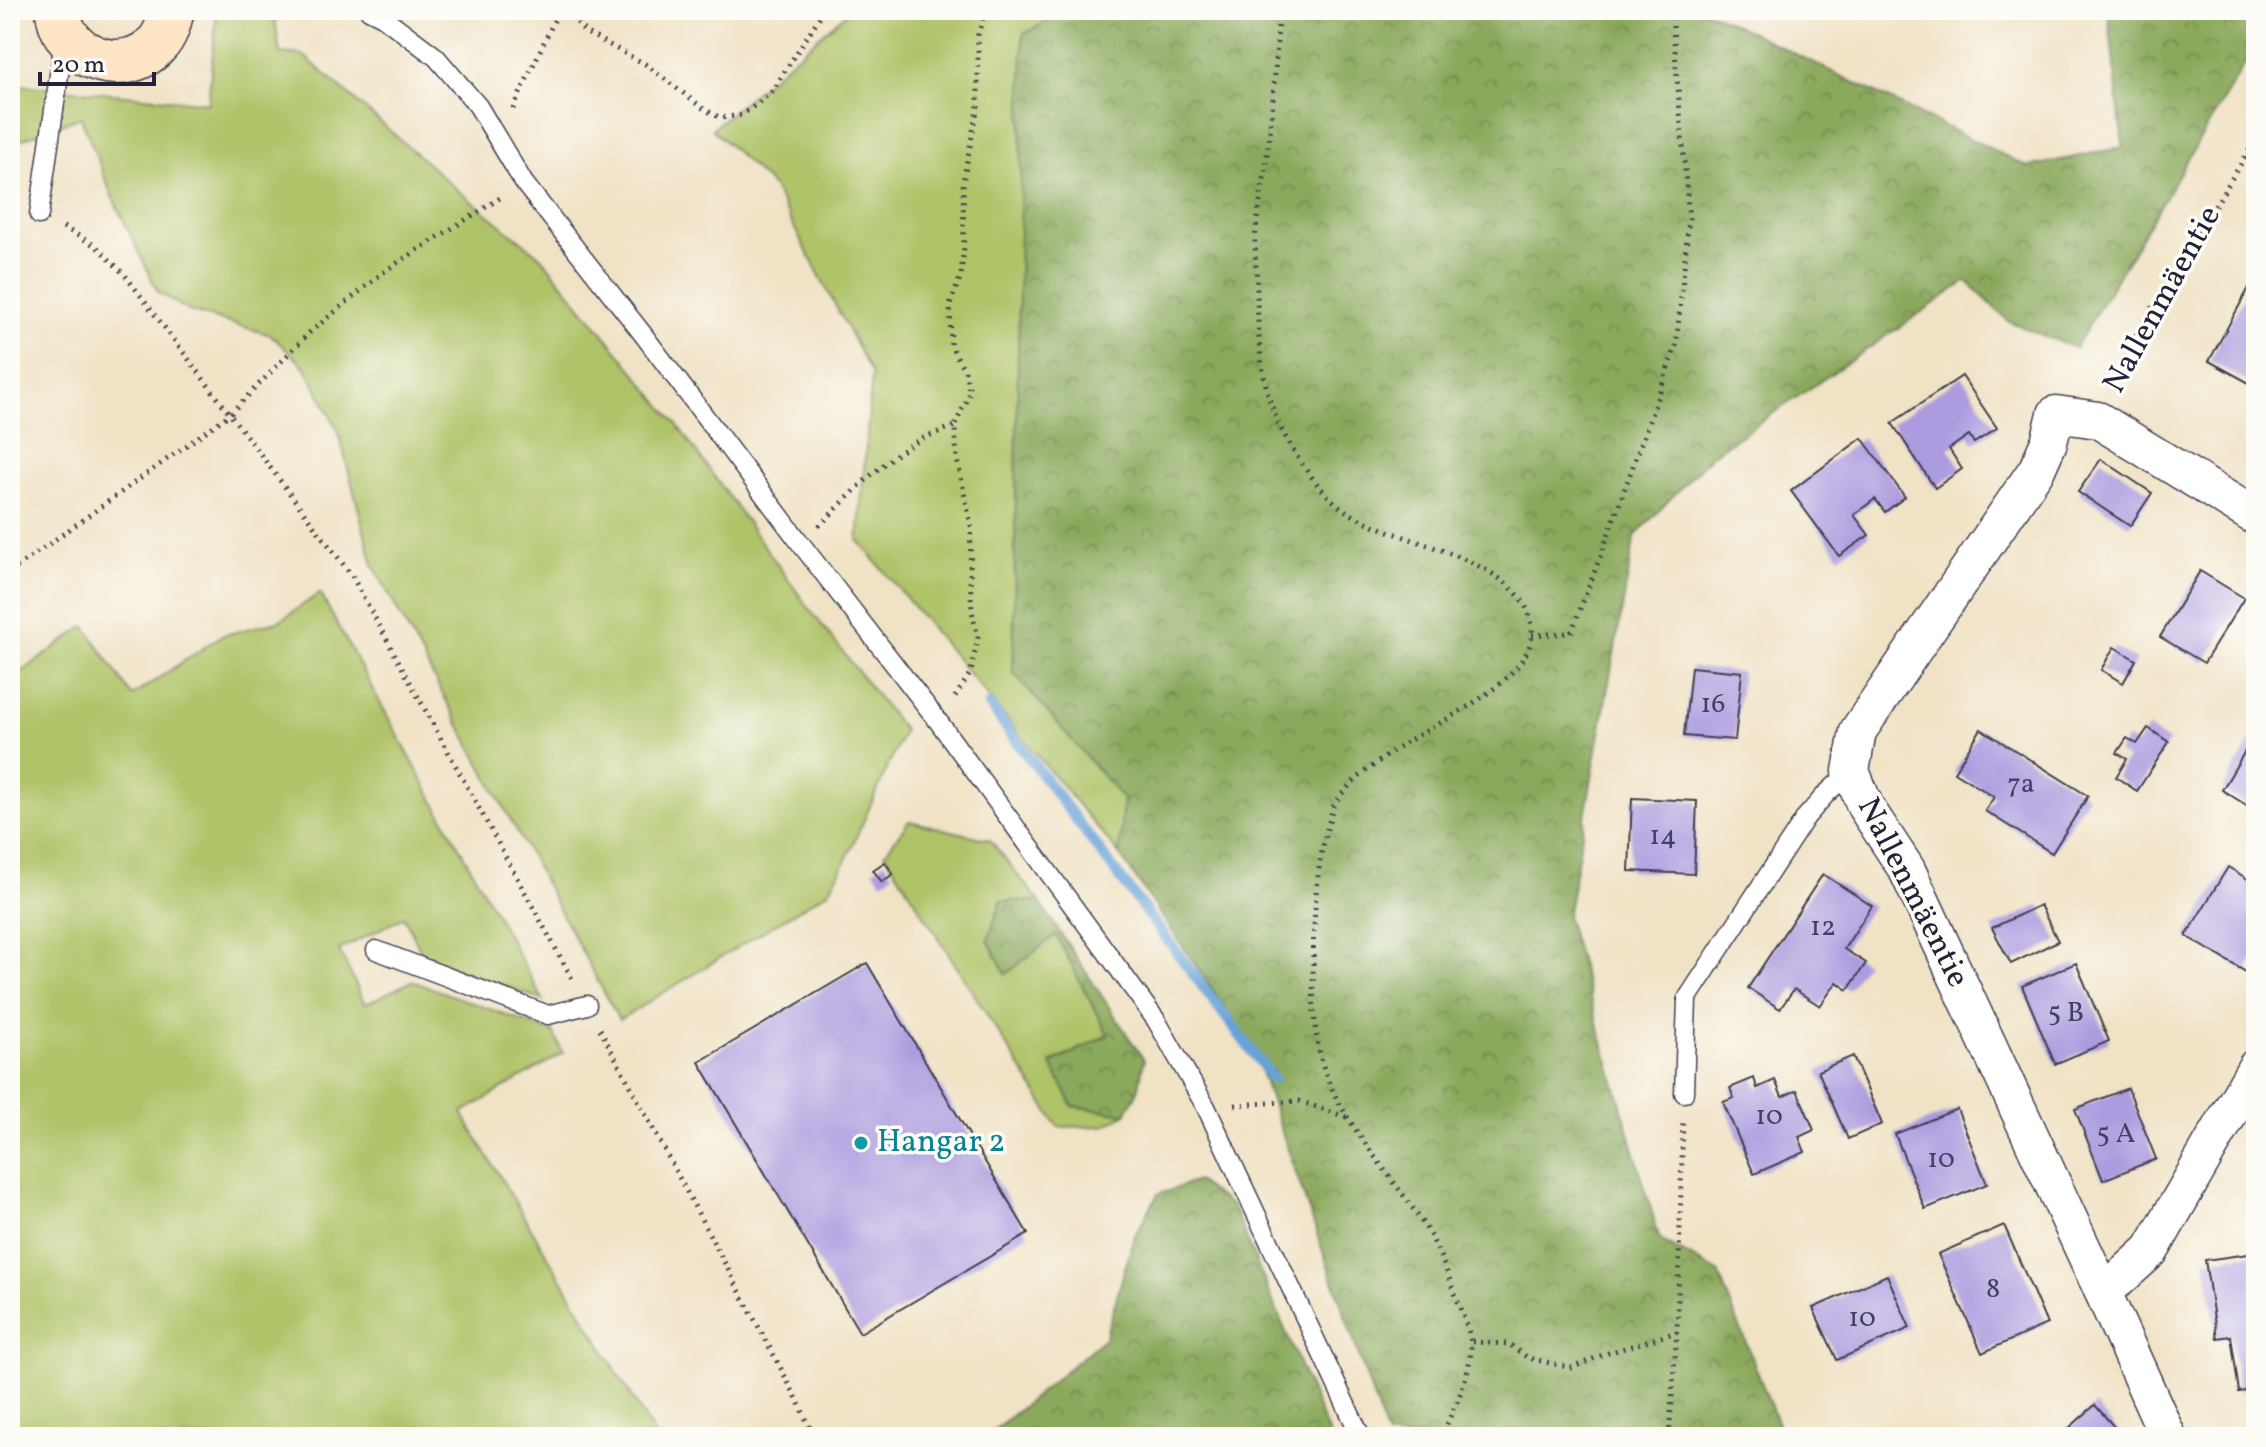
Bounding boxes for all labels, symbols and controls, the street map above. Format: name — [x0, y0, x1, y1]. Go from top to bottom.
scale bar — [40, 36, 154, 86]
text: 20 m — [52, 49, 105, 83]
street label: Nallenmäentie — [2093, 199, 2233, 401]
house number: 16 — [1700, 685, 1726, 724]
house number: 7a — [2007, 765, 2035, 804]
street label: Nallenmäentie — [1845, 791, 1979, 995]
house number: 14 — [1649, 817, 1677, 856]
house number: 12 — [1810, 908, 1836, 947]
house number: 5 B — [2048, 994, 2084, 1033]
house number: 10 — [1755, 1097, 1783, 1136]
house number: 5 A — [2097, 1115, 2136, 1154]
place label: Hangar 2 — [877, 1121, 1005, 1165]
marker: Hangar 2 — [852, 1134, 870, 1152]
house number: 10 — [1927, 1140, 1955, 1179]
house number: 8 — [1986, 1270, 2000, 1309]
house number: 10 — [1848, 1299, 1876, 1338]

